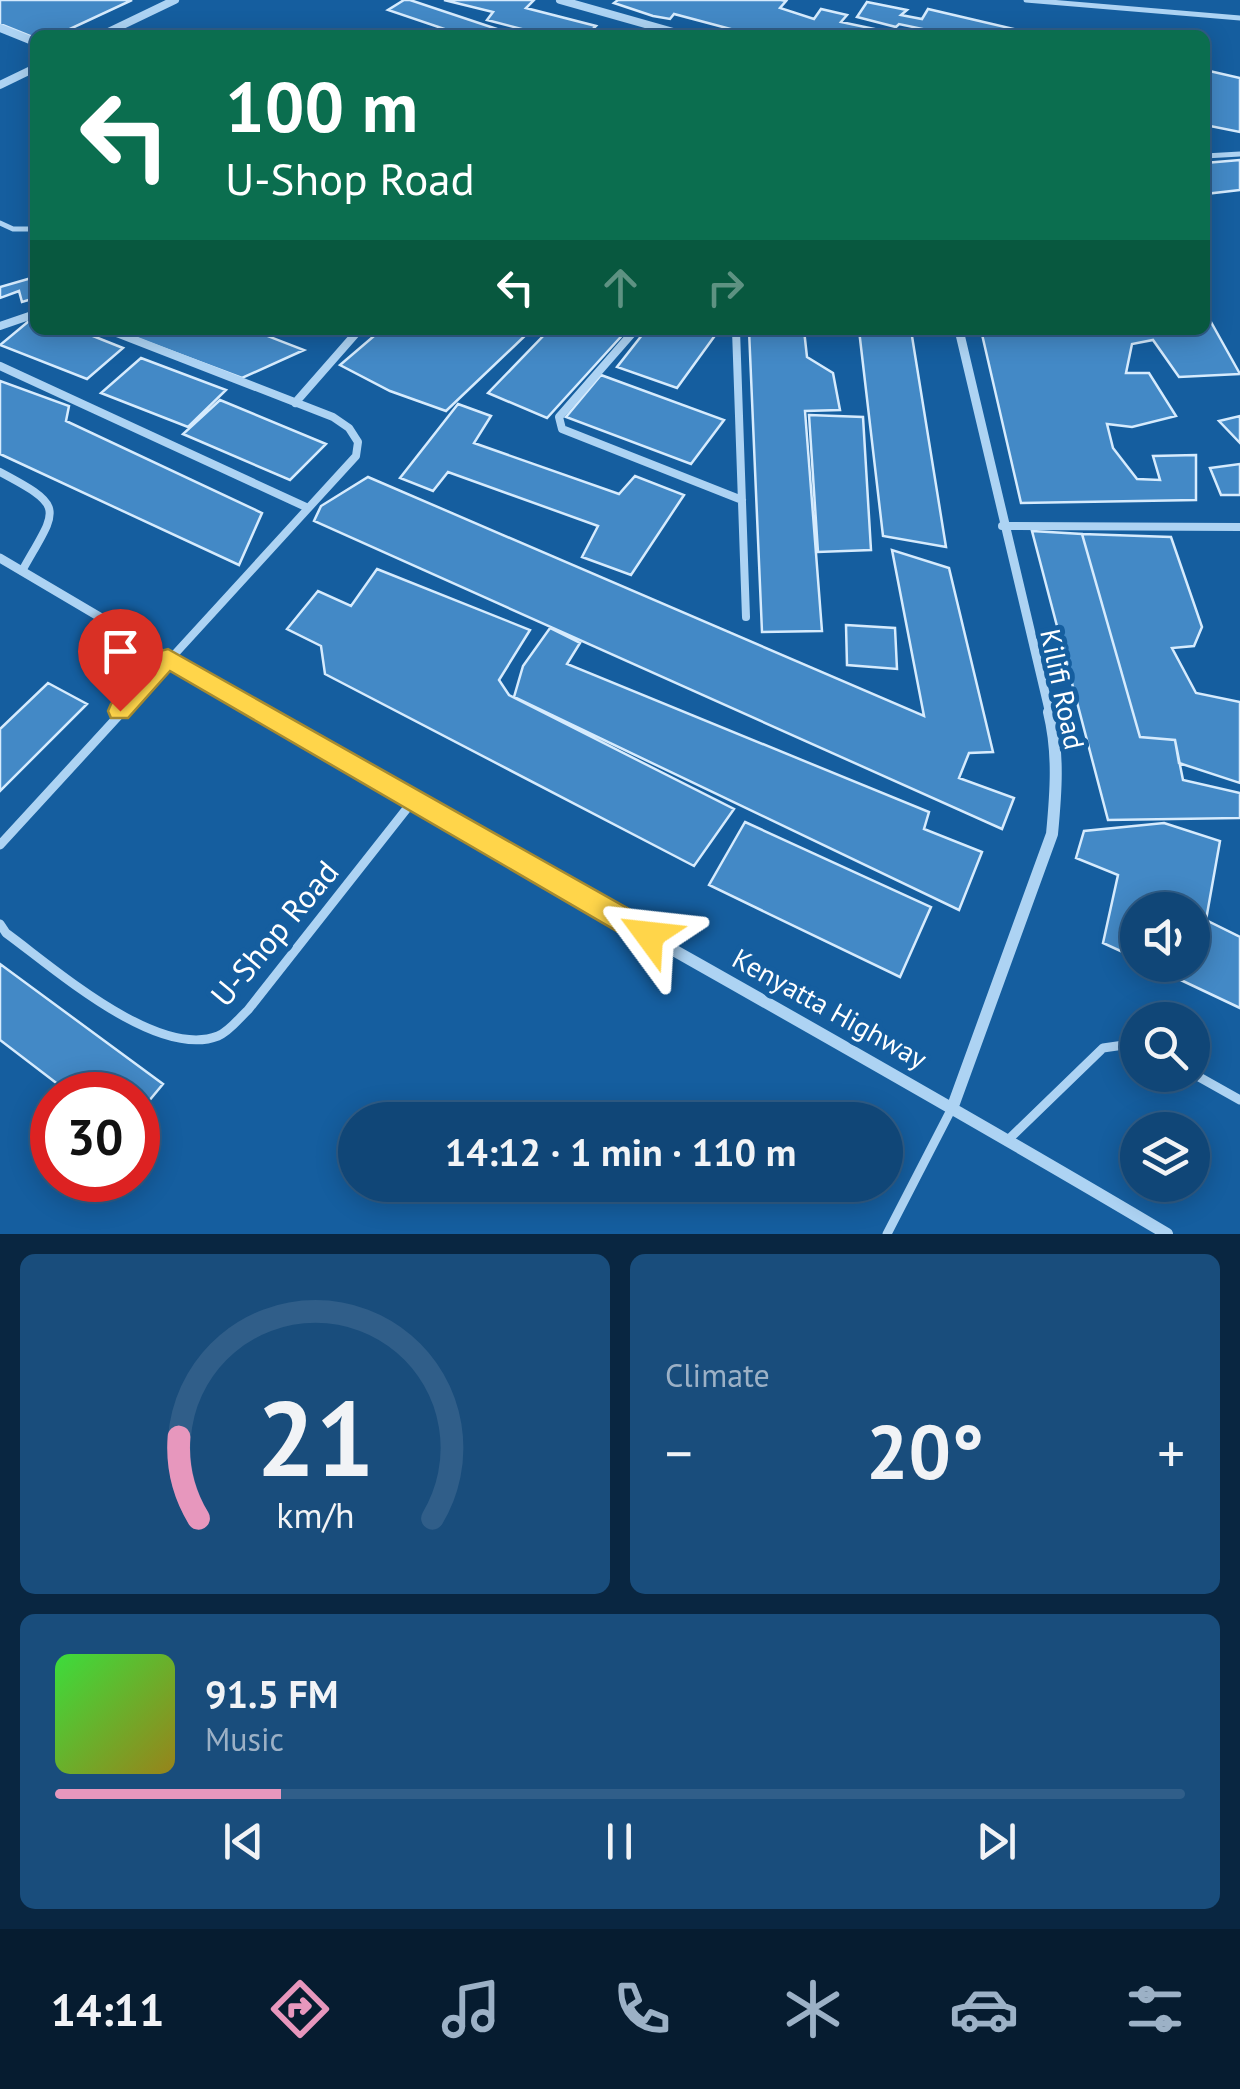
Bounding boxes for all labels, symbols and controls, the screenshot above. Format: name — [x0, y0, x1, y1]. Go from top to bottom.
text: 100 m — [225, 61, 418, 151]
icon: left — [60, 70, 190, 200]
text: U-Shop Road — [225, 149, 475, 207]
icon: left — [488, 260, 543, 315]
icon: ahead — [593, 260, 648, 315]
icon: right — [698, 260, 753, 315]
pin — [78, 609, 163, 712]
icon: arrive — [93, 624, 148, 679]
street label: Kilifi Road — [1032, 625, 1094, 753]
street label: U-Shop Road — [201, 851, 347, 1015]
position arrow — [597, 883, 701, 987]
map controls — [1120, 892, 1210, 1202]
button: sound — [1120, 892, 1210, 982]
street label: Kenyatta Highway — [726, 939, 934, 1077]
button: search — [1120, 1002, 1210, 1092]
speed limit sign: 30 — [30, 1072, 160, 1202]
button: layers — [1120, 1112, 1210, 1202]
text: 14:12 · 1 min · 110 m — [445, 1127, 796, 1176]
text: Climate — [665, 1354, 770, 1396]
text: 21 — [256, 1370, 374, 1505]
text: 20° — [866, 1403, 984, 1500]
text: − — [665, 1417, 693, 1488]
text: + — [1157, 1417, 1185, 1488]
text: km/h — [276, 1492, 354, 1538]
text: 91.5 FM — [205, 1669, 338, 1718]
text: Music — [205, 1718, 284, 1760]
icon: previous — [216, 1814, 271, 1869]
icon: pause — [592, 1814, 647, 1869]
icon: next — [969, 1814, 1024, 1869]
icon: directions — [265, 1974, 335, 2044]
icon: music — [436, 1974, 506, 2044]
icon: phone — [607, 1974, 677, 2044]
icon: climate — [778, 1974, 848, 2044]
icon: car — [949, 1974, 1019, 2044]
icon: filters — [1120, 1974, 1190, 2044]
text: 14:11 — [50, 1980, 165, 2038]

